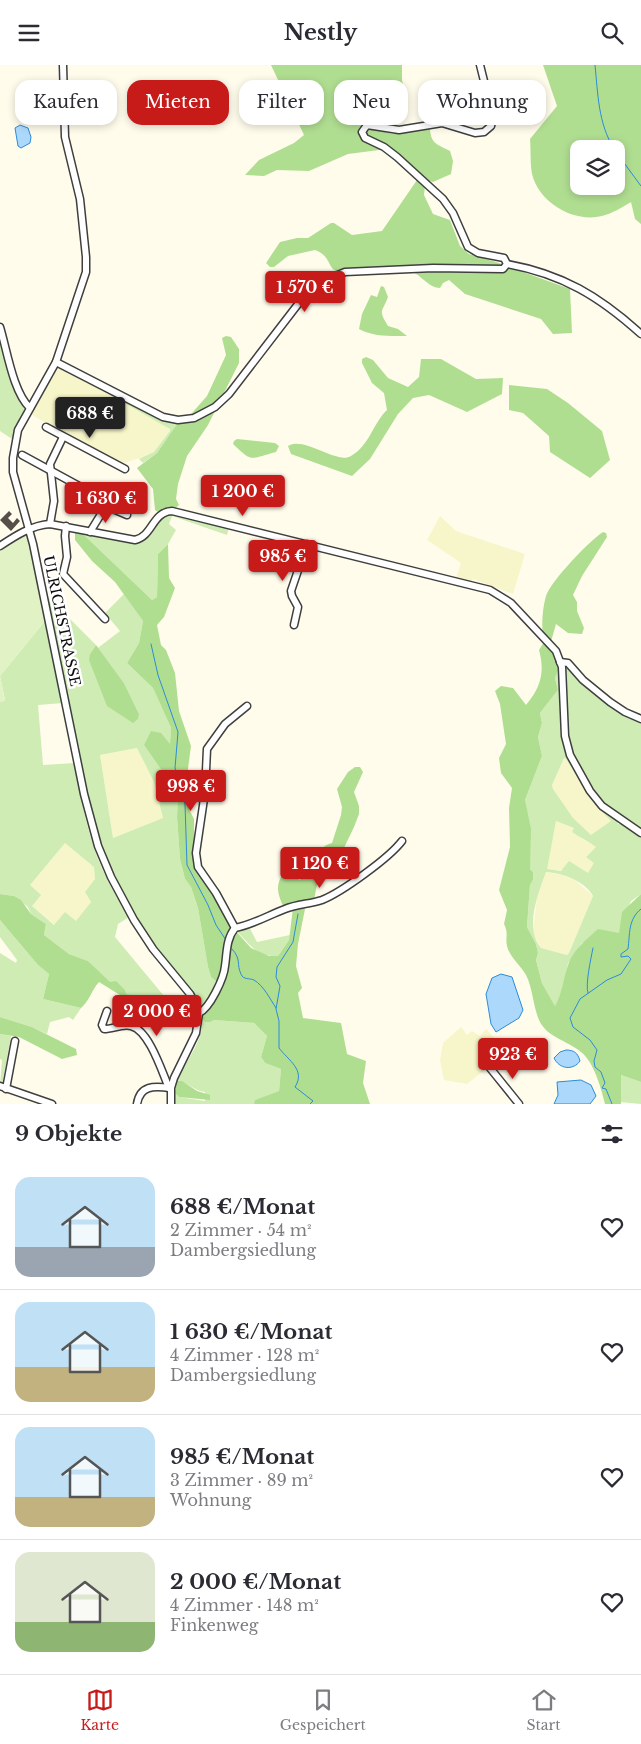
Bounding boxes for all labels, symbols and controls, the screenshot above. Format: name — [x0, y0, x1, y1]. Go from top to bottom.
icon: menu — [15, 19, 43, 47]
text: Nestly — [284, 19, 357, 46]
icon: search — [598, 19, 626, 47]
chip: Kaufen — [15, 80, 117, 125]
chip: Mieten — [127, 80, 229, 125]
chip: Filter — [239, 80, 324, 125]
chip: Neu — [334, 80, 408, 125]
chip: Wohnung — [418, 80, 546, 125]
map controls — [570, 140, 625, 195]
button: layers — [570, 140, 625, 195]
pin: 1 570 € — [259, 271, 351, 313]
text: 1 570 € — [276, 277, 334, 297]
pin: 688 € — [55, 397, 125, 439]
text: 688 € — [66, 403, 114, 423]
pin: 1 200 € — [197, 475, 289, 517]
pin: 1 630 € — [60, 481, 152, 524]
text: 1 200 € — [212, 481, 274, 501]
text: 1 630 € — [76, 488, 136, 508]
pin: 985 € — [248, 539, 318, 582]
text: 985 € — [260, 546, 306, 566]
street label: ULRICHSTRASSE — [39, 554, 85, 688]
pin: 998 € — [156, 769, 226, 812]
text: 998 € — [167, 776, 215, 796]
pin: 1 120 € — [274, 847, 366, 889]
text: 1 120 € — [291, 853, 349, 873]
pin: 2 000 € — [111, 995, 203, 1037]
text: 2 000 € — [123, 1001, 191, 1021]
pin: 923 € — [478, 1037, 548, 1080]
text: 923 € — [489, 1044, 537, 1064]
icon: filters — [598, 1120, 626, 1148]
text: 9 Objekte — [15, 1121, 122, 1147]
text: 688 €/Monat — [170, 1194, 315, 1220]
icon: home — [55, 1197, 115, 1257]
icon: heart — [598, 1213, 626, 1241]
text: 2 Zimmer · 54 m² — [170, 1220, 311, 1240]
text: Dambergsiedlung — [170, 1240, 316, 1260]
text: 1 630 €/Monat — [170, 1319, 333, 1345]
icon: home — [55, 1322, 115, 1382]
icon: heart — [598, 1338, 626, 1366]
text: 4 Zimmer · 128 m² — [170, 1345, 319, 1365]
text: Dambergsiedlung — [170, 1365, 316, 1385]
text: 985 €/Monat — [170, 1444, 314, 1470]
icon: home — [55, 1447, 115, 1507]
icon: heart — [598, 1463, 626, 1491]
text: 3 Zimmer · 89 m² — [170, 1470, 313, 1490]
text: Wohnung — [170, 1490, 251, 1510]
text: 2 000 €/Monat — [170, 1569, 341, 1595]
icon: home — [55, 1572, 115, 1632]
icon: heart — [598, 1588, 626, 1616]
text: 4 Zimmer · 148 m² — [170, 1595, 319, 1615]
text: Finkenweg — [170, 1615, 258, 1635]
tab: Karte — [80, 1686, 119, 1734]
tab: Gespeichert — [280, 1686, 366, 1734]
tab: Start — [527, 1686, 561, 1734]

